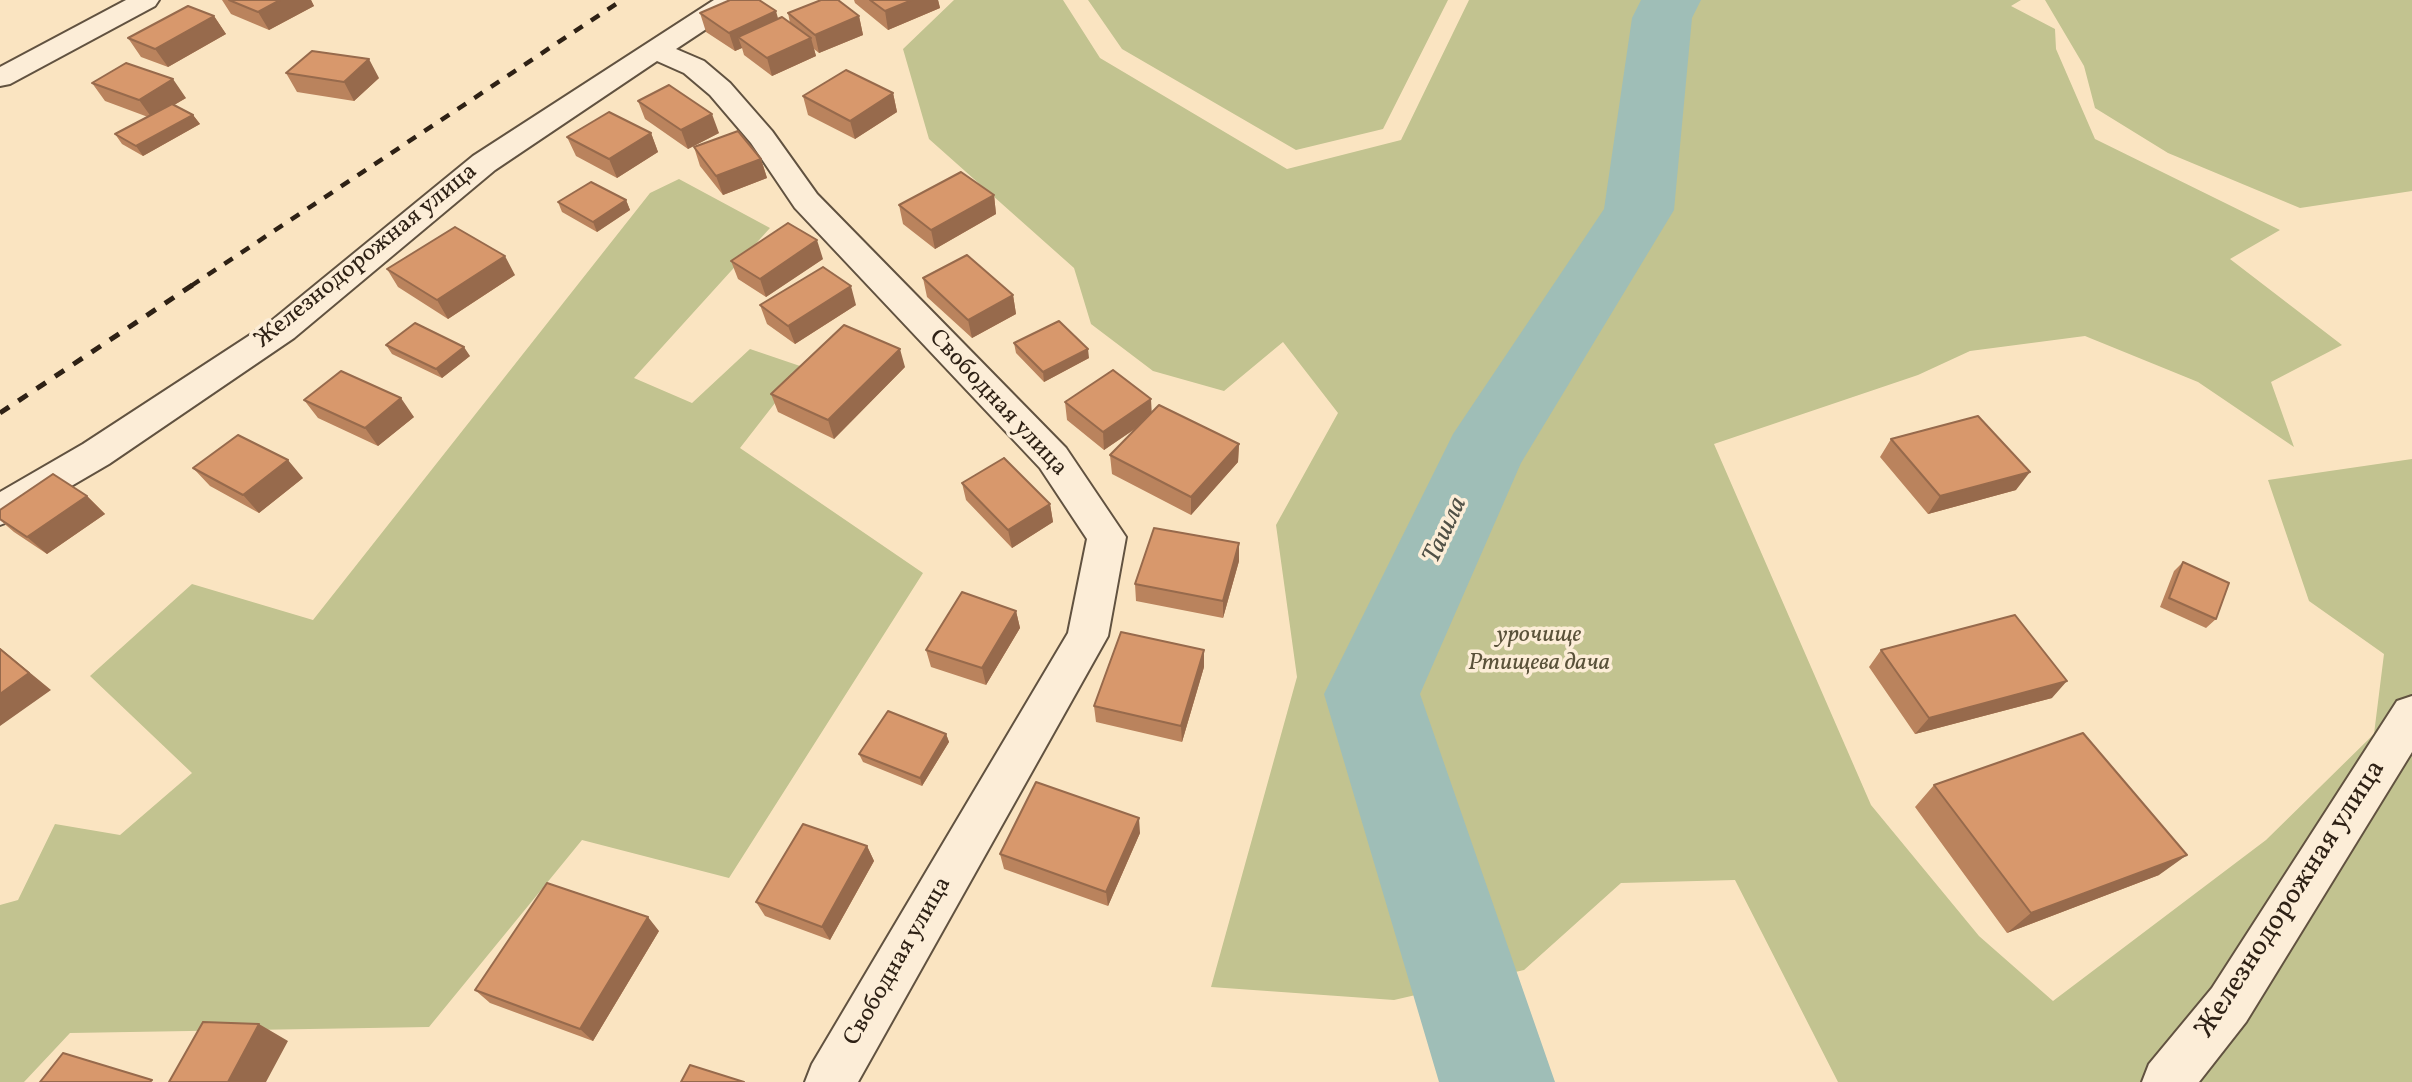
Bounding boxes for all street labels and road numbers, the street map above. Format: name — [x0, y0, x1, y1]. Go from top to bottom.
street label: Железнодорожная улица — [250, 158, 484, 356]
street label: Свободная улица — [922, 325, 1072, 483]
street label: Железнодорожная улица — [2190, 755, 2394, 1045]
street label: Свободная улица — [839, 872, 959, 1052]

